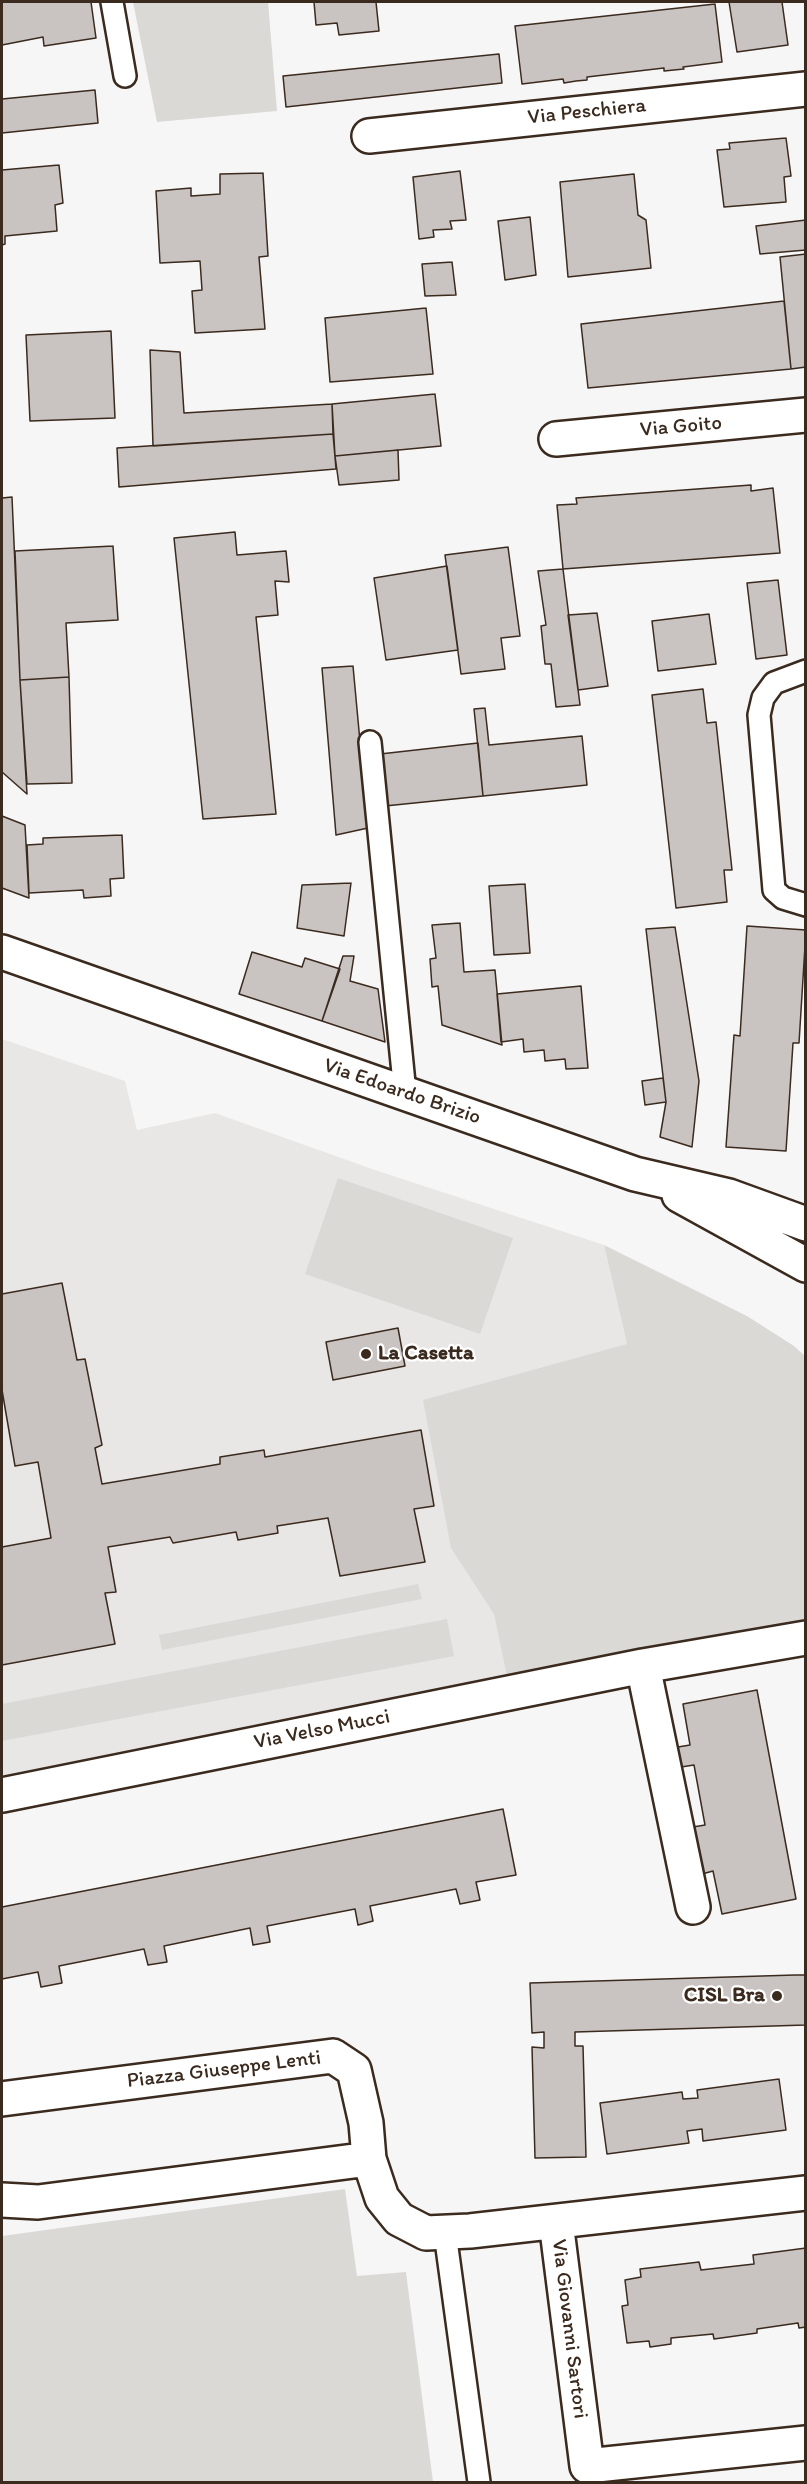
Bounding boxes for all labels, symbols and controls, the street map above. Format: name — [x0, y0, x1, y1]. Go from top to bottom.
street label: Via Peschiera — [526, 93, 648, 131]
street label: Via Goito — [639, 411, 723, 443]
street label: Via Edoardo Brizio — [320, 1053, 484, 1131]
place label: La Casetta — [378, 1341, 474, 1367]
marker: La Casetta — [359, 1347, 373, 1361]
street label: Via Velso Mucci — [252, 1704, 392, 1756]
place label: CISL Bra — [684, 1983, 765, 2009]
marker: CISL Bra — [770, 1989, 784, 2003]
street label: Piazza Giuseppe Lenti — [126, 2046, 322, 2094]
street label: Via Giovanni Sartori — [545, 2238, 593, 2420]

